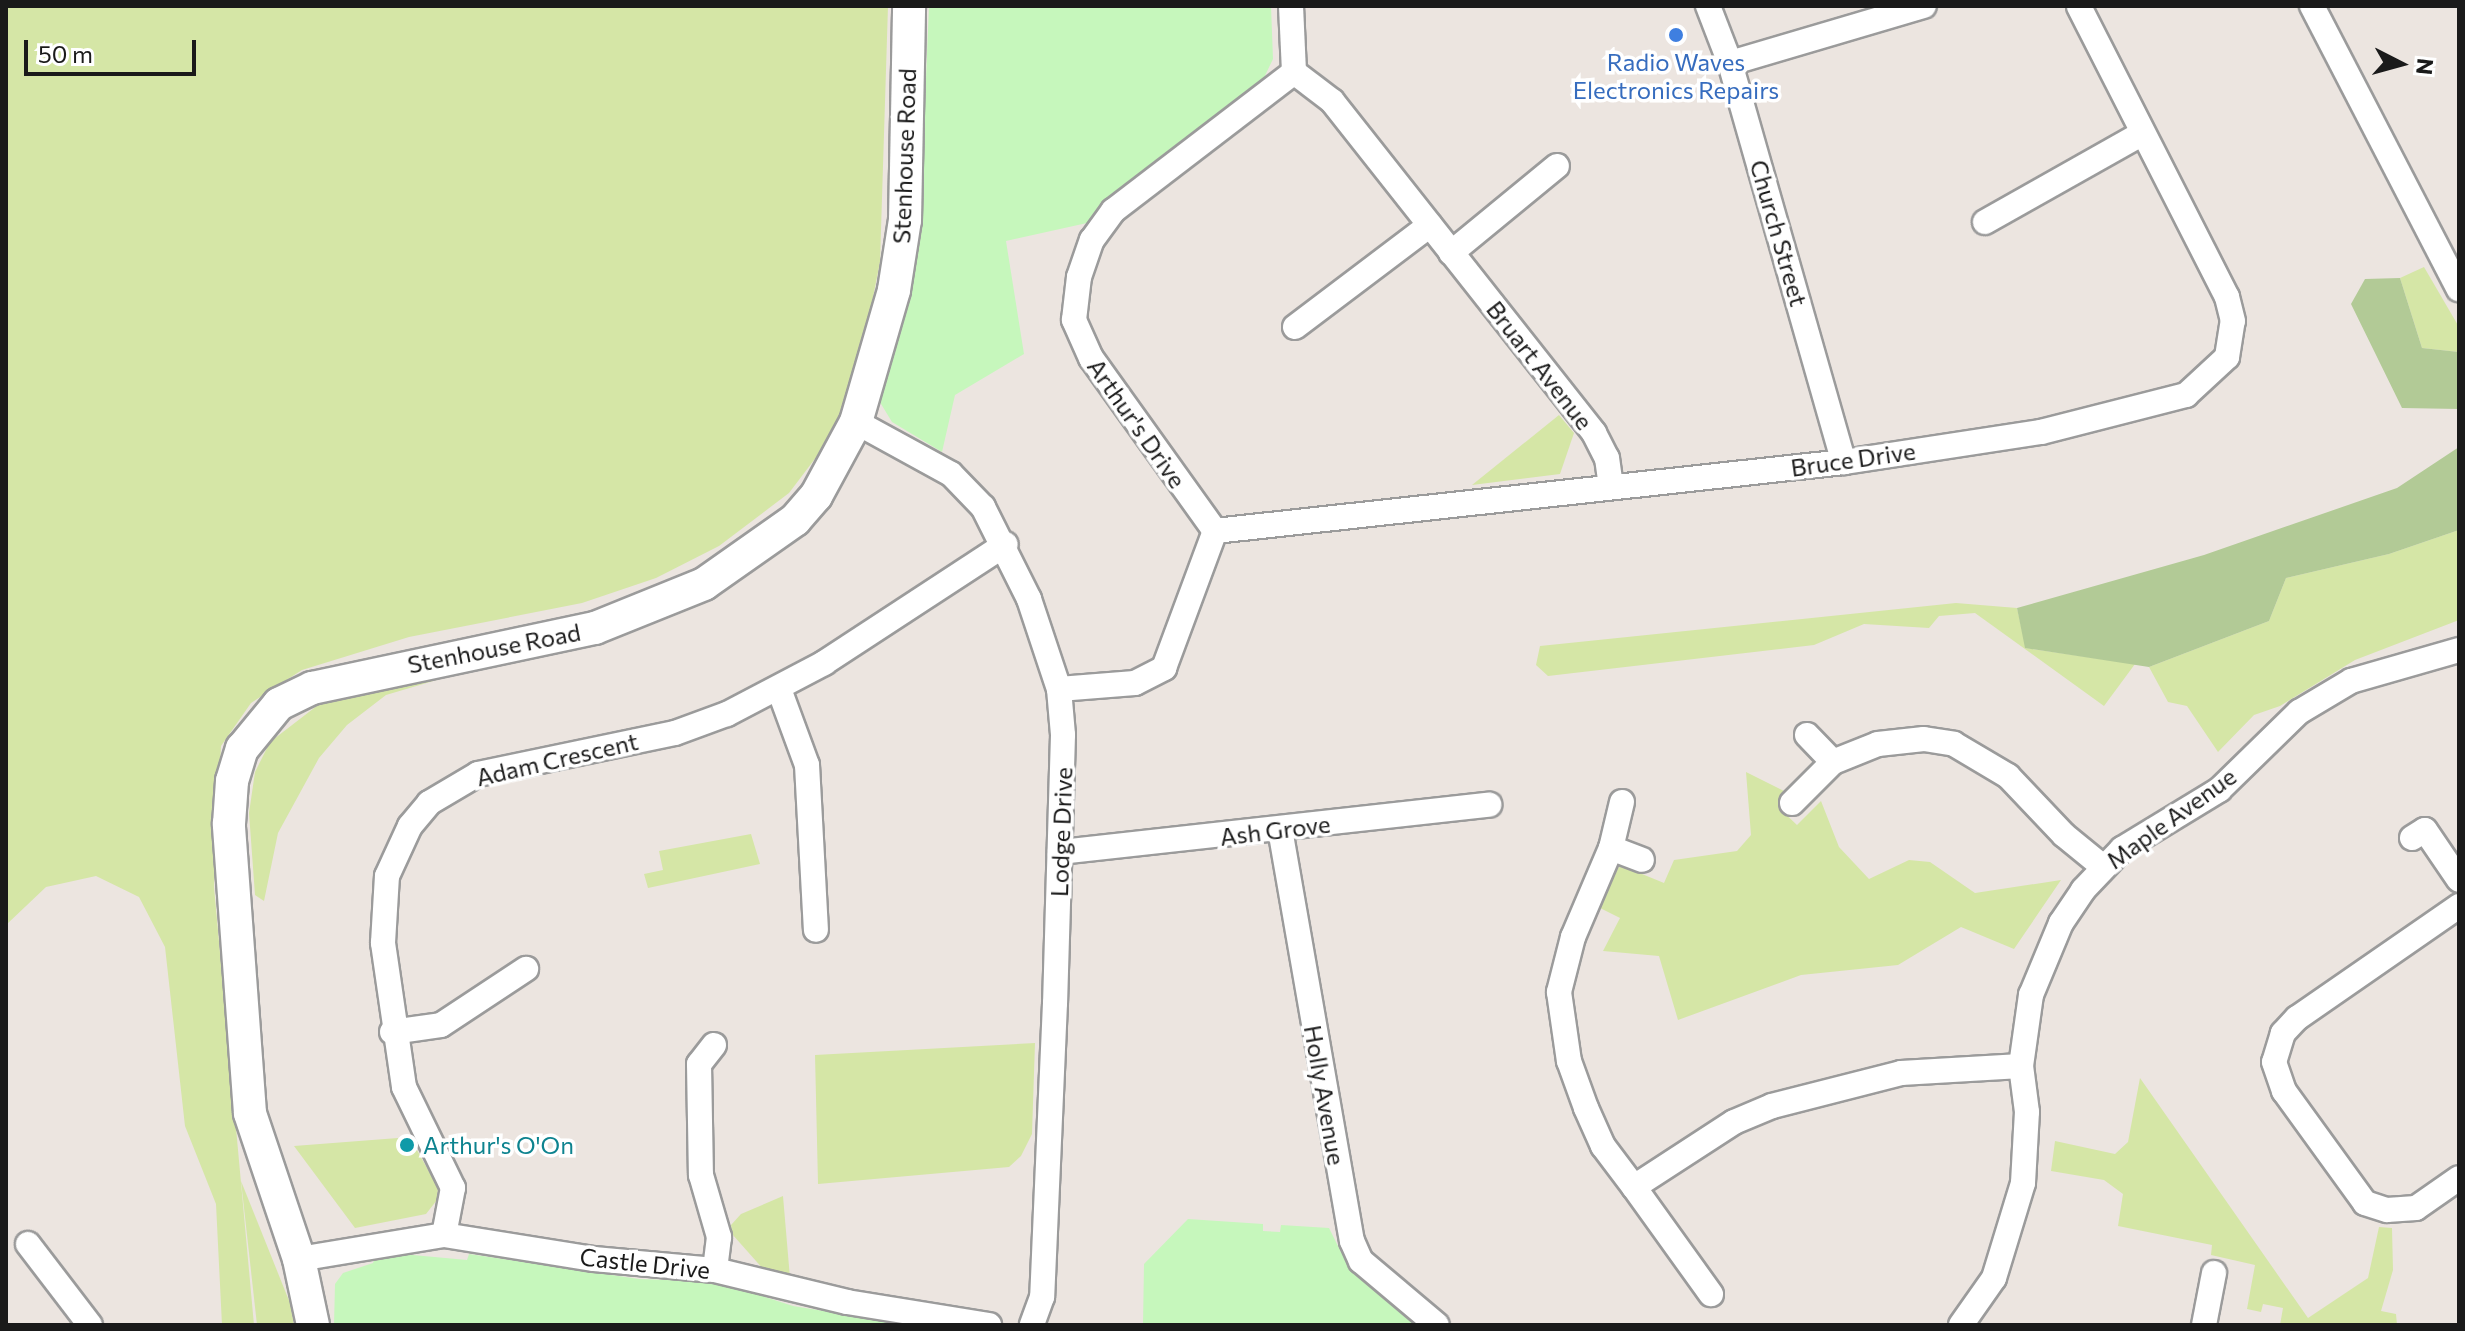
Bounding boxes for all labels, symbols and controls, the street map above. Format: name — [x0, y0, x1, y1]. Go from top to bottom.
scale bar — [28, 24, 200, 74]
north arrow — [2361, 24, 2441, 104]
marker: Radio Waves Electronics Repairs — [1667, 26, 1685, 44]
text: 50 m — [38, 39, 93, 68]
place label: Radio Waves Electronics Repairs — [1573, 48, 1779, 104]
text: N — [2411, 57, 2440, 76]
street label: Stenhouse Road — [887, 68, 921, 244]
street label: Church Street — [1744, 157, 1814, 309]
street label: Bruart Avenue — [1481, 295, 1599, 435]
street label: Arthur's Drive — [1082, 353, 1192, 493]
street label: Bruce Drive — [1789, 436, 1917, 482]
street label: Stenhouse Road — [405, 617, 583, 679]
street label: Adam Crescent — [473, 726, 641, 792]
street label: Maple Avenue — [2101, 761, 2241, 875]
street label: Lodge Drive — [1044, 767, 1078, 897]
street label: Ash Grove — [1218, 809, 1332, 851]
street label: Holly Avenue — [1299, 1023, 1351, 1167]
place label: Arthur's O'On — [423, 1131, 574, 1159]
marker: Arthur's O'On — [398, 1136, 416, 1154]
street label: Castle Drive — [578, 1242, 712, 1284]

